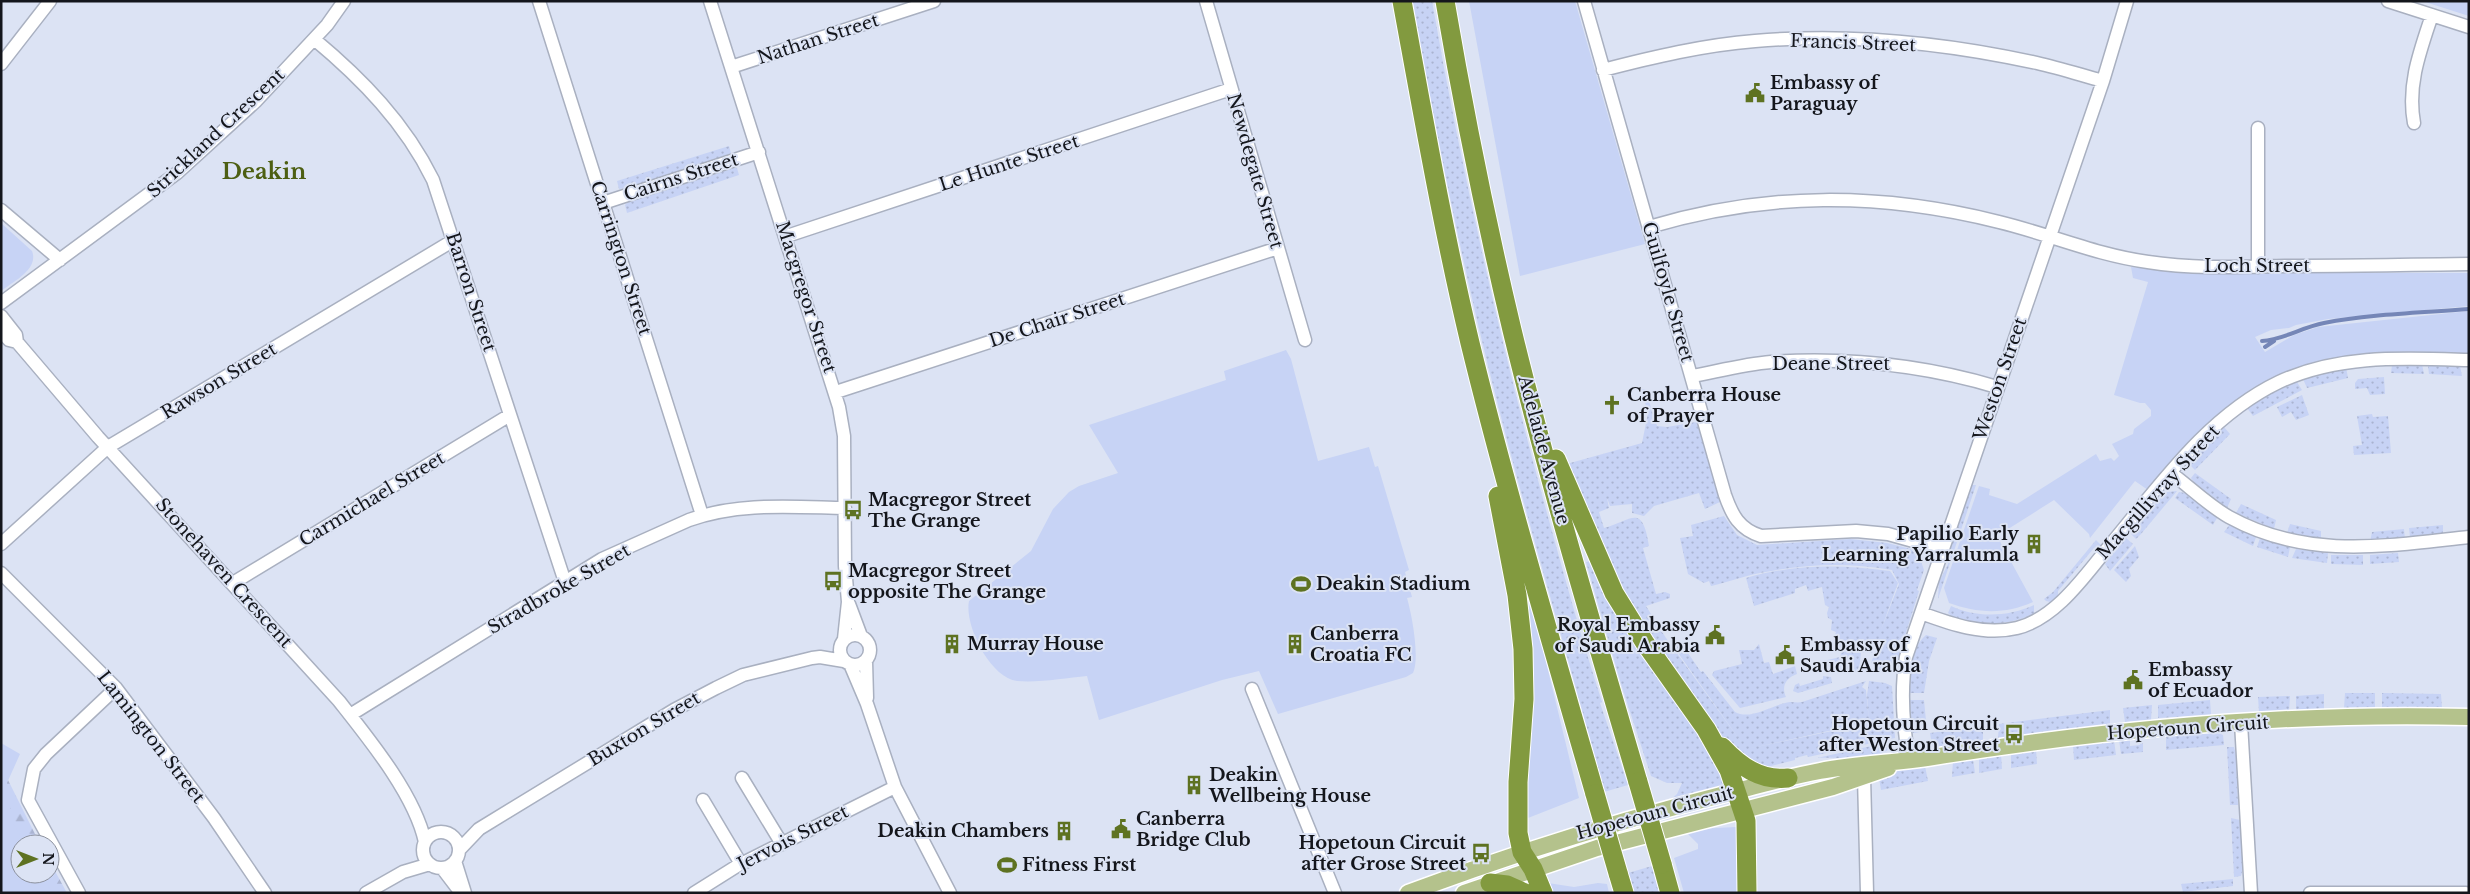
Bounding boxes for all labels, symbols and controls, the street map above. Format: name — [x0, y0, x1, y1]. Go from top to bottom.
street label: Nathan Street — [754, 9, 882, 69]
street label: Francis Street — [1790, 30, 1917, 56]
street label: Strickland Crescent — [143, 64, 289, 202]
place label: Embassy of Paraguay — [1770, 72, 1880, 115]
public building icon: Embassy of Paraguay — [1744, 82, 1766, 104]
street label: Newdegate Street — [1222, 91, 1288, 251]
street label: Le Hunte Street — [936, 130, 1082, 196]
street label: Cairns Street — [621, 148, 741, 206]
district label: Deakin — [222, 158, 306, 185]
street label: Carrington Street — [586, 178, 656, 338]
street label: Macgregor Street — [771, 218, 841, 376]
street label: Guilfoyle Street — [1637, 219, 1699, 365]
street label: Barron Street — [441, 230, 501, 355]
street label: Loch Street — [2204, 255, 2310, 277]
street label: De Chair Street — [986, 288, 1128, 352]
street label: Weston Street — [1968, 314, 2031, 444]
street label: Rawson Street — [157, 338, 281, 424]
street label: Deane Street — [1772, 353, 1890, 375]
street label: Adelaide Avenue — [1513, 372, 1574, 527]
place label: Canberra House of Prayer — [1627, 384, 1781, 427]
church icon: Canberra House of Prayer — [1601, 394, 1623, 416]
street label: Macgillivray Street — [2092, 420, 2224, 564]
street label: Carmichael Street — [295, 447, 449, 551]
place label: Macgregor Street The Grange — [868, 489, 1031, 532]
street label: Stonehaven Crescent — [151, 494, 297, 652]
bus stop icon: Macgregor Street The Grange — [842, 499, 864, 521]
place label: Papilio Early Learning Yarralumla — [1822, 523, 2020, 566]
building icon: Papilio Early Learning Yarralumla — [2023, 533, 2045, 555]
street label: Stradbroke Street — [484, 539, 634, 639]
place label: Macgregor Street opposite The Grange — [848, 560, 1046, 603]
bus stop icon: Macgregor Street opposite The Grange — [822, 570, 844, 592]
sports icon: Deakin Stadium — [1290, 573, 1312, 595]
place label: Deakin Stadium — [1316, 573, 1471, 595]
place label: Royal Embassy of Saudi Arabia — [1554, 614, 1701, 657]
place label: Canberra Croatia FC — [1310, 623, 1412, 666]
public building icon: Royal Embassy of Saudi Arabia — [1704, 624, 1726, 646]
building icon: Murray House — [941, 633, 963, 655]
place label: Murray House — [967, 633, 1104, 655]
building icon: Canberra Croatia FC — [1284, 633, 1306, 655]
place label: Embassy of Saudi Arabia — [1800, 634, 1922, 677]
public building icon: Embassy of Saudi Arabia — [1774, 644, 1796, 666]
place label: Embassy of Ecuador — [2148, 659, 2253, 702]
street label: Lamington Street — [92, 666, 210, 808]
public building icon: Embassy of Ecuador — [2122, 669, 2144, 691]
street label: Buxton Street — [584, 687, 704, 771]
street label: Hopetoun Circuit — [2106, 711, 2270, 745]
place label: Hopetoun Circuit after Weston Street — [1819, 713, 1999, 756]
bus stop icon: Hopetoun Circuit after Weston Street — [2003, 723, 2025, 745]
place label: Deakin Wellbeing House — [1208, 764, 1371, 807]
building icon: Deakin Wellbeing House — [1183, 774, 1205, 796]
street label: Hopetoun Circuit — [1574, 781, 1736, 845]
street label: Jervois Street — [732, 801, 852, 876]
place label: Canberra Bridge Club — [1136, 808, 1251, 851]
public building icon: Canberra Bridge Club — [1110, 818, 1132, 840]
place label: Deakin Chambers — [877, 820, 1049, 842]
building icon: Deakin Chambers — [1053, 820, 1075, 842]
place label: Hopetoun Circuit after Grose Street — [1299, 832, 1466, 875]
north arrow — [10, 834, 60, 884]
bus stop icon: Hopetoun Circuit after Grose Street — [1470, 842, 1492, 864]
text: N — [39, 852, 57, 866]
sports icon: Fitness First — [996, 854, 1018, 876]
place label: Fitness First — [1022, 854, 1136, 876]

